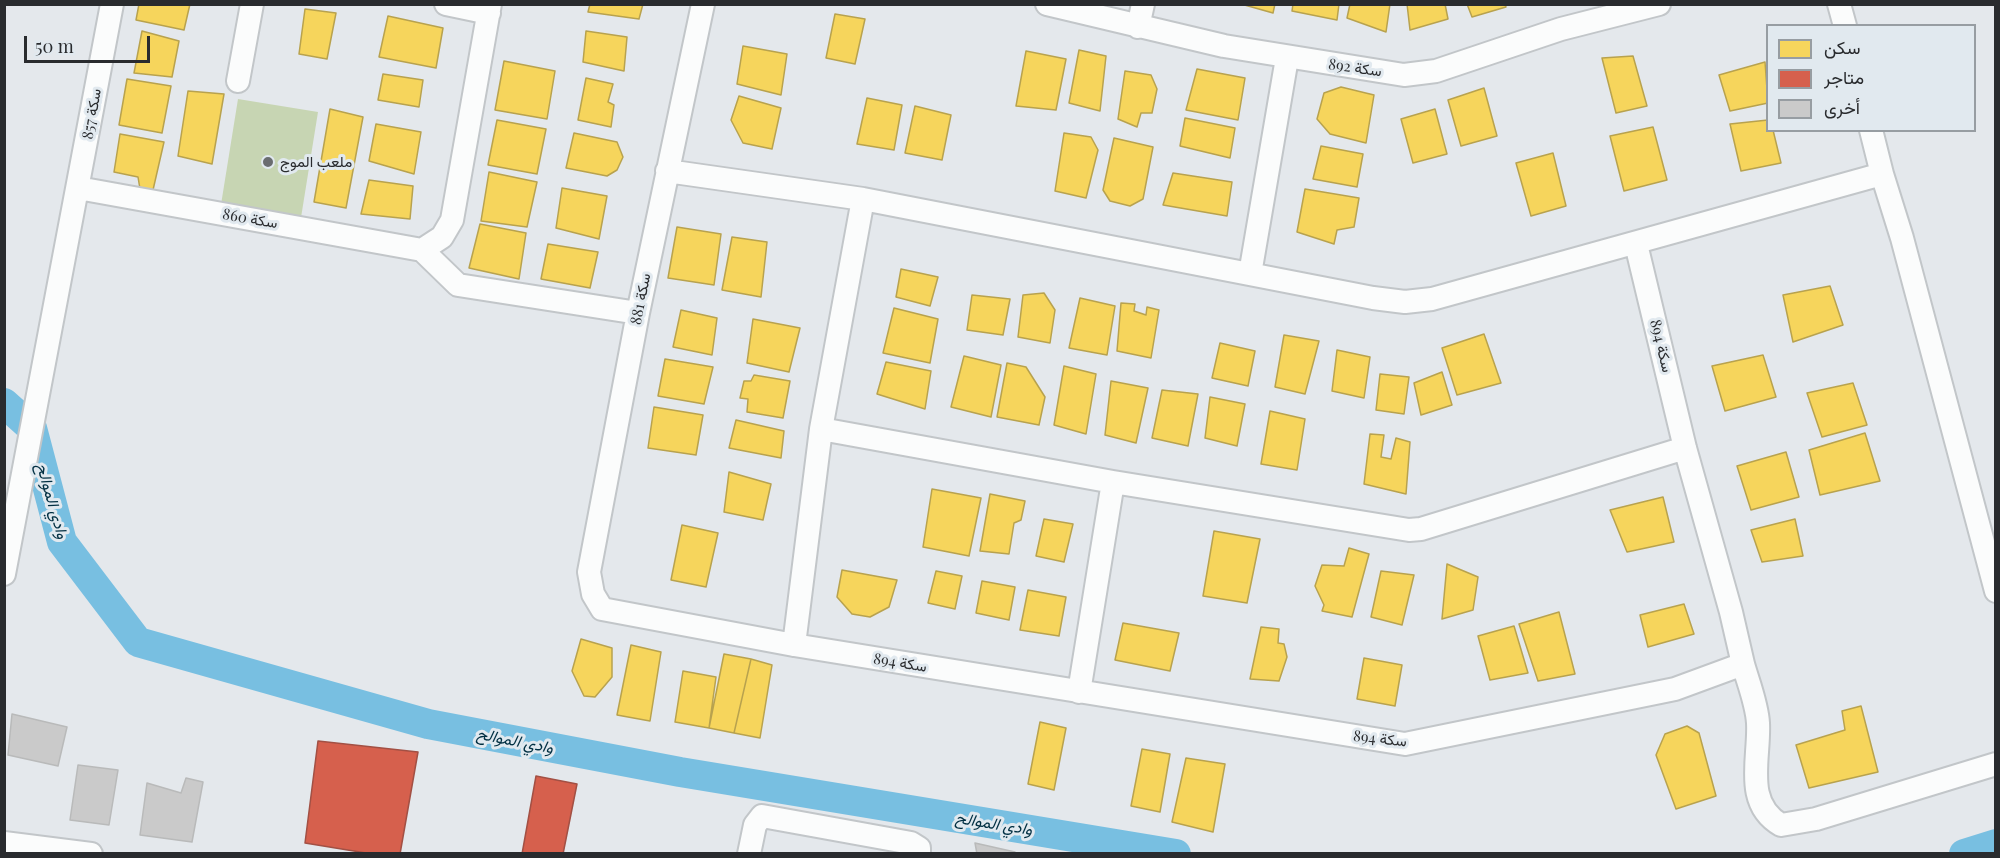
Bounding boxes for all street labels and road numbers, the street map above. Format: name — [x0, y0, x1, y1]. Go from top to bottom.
street label: سكة 892 — [1327, 55, 1383, 81]
street label: سكة 857 — [79, 87, 105, 141]
street label: سكة 860 — [221, 205, 279, 233]
street label: سكة 881 — [627, 272, 655, 326]
street label: سكة 894 — [1646, 318, 1676, 374]
street label: سكة 894 — [872, 650, 928, 676]
street label: سكة 894 — [1352, 727, 1408, 751]

